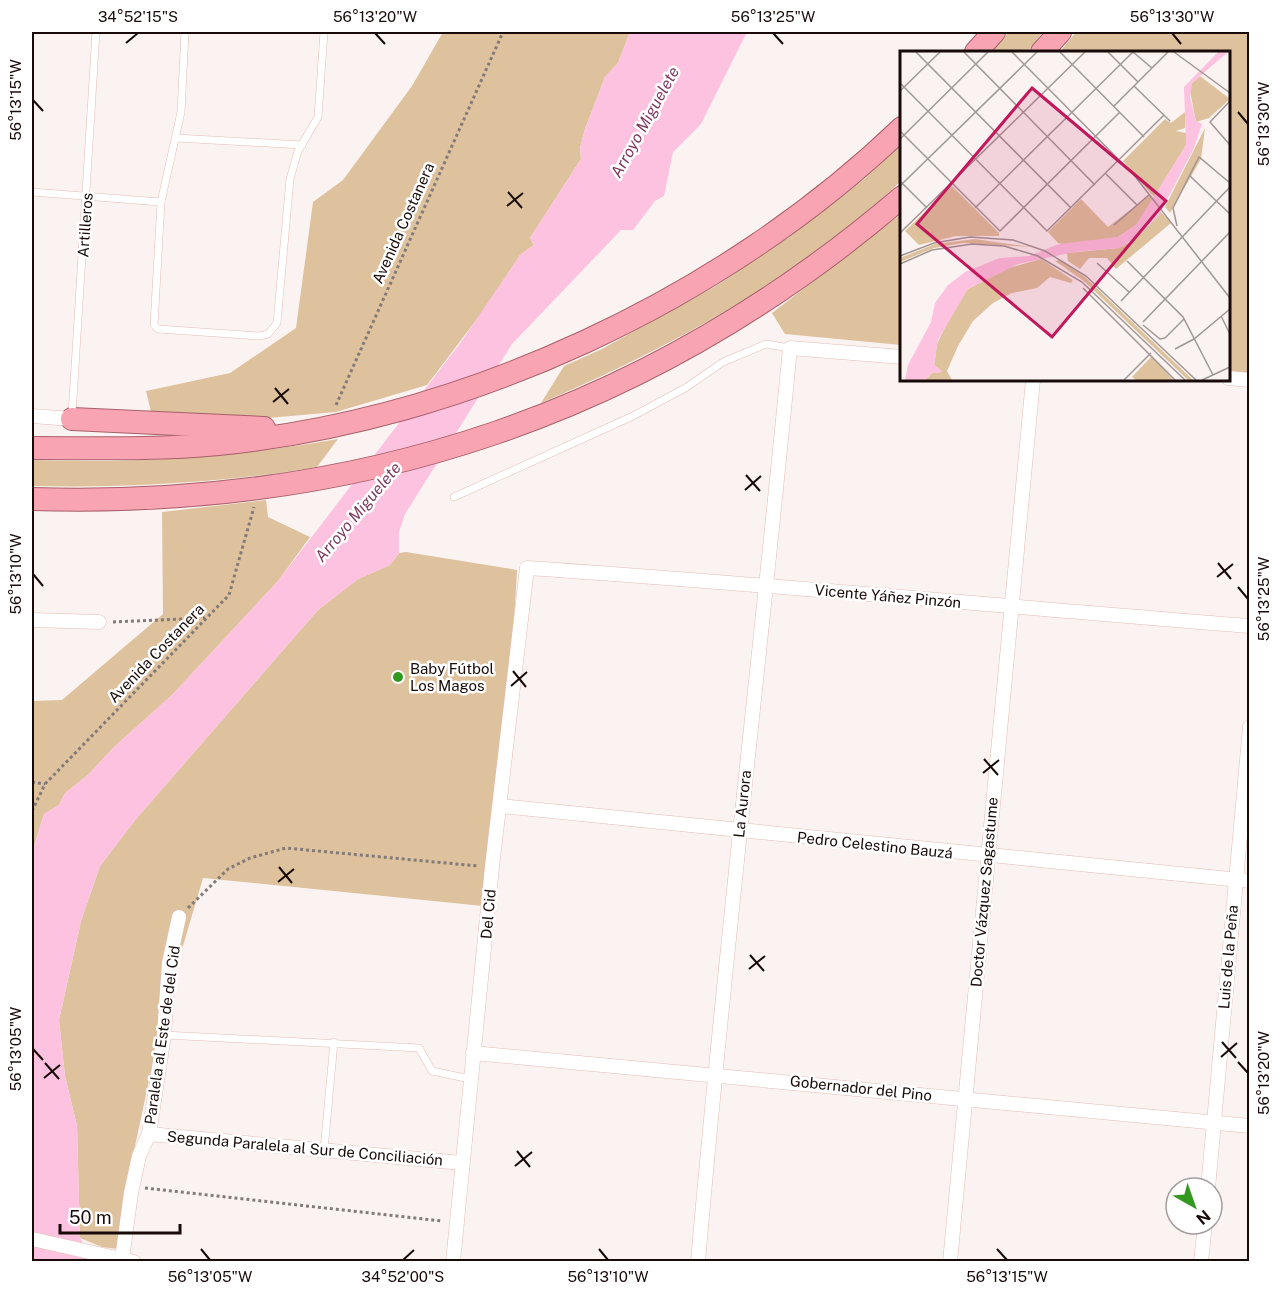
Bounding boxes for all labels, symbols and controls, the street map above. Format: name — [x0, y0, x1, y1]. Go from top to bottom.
text: 34°52'15"S — [98, 8, 178, 25]
text: 56°13'20"W — [333, 8, 417, 25]
text: 56°13'25"W — [731, 8, 815, 25]
text: 56°13'30"W — [1130, 8, 1214, 25]
inset map — [900, 51, 1230, 381]
text: 56°13'15"W — [7, 59, 24, 141]
water label: Arroyo Miguelete — [607, 63, 683, 181]
text: 56°13'30"W — [1255, 82, 1272, 166]
street label: Avenida Costanera — [369, 160, 437, 286]
street label: Artilleros — [74, 192, 96, 258]
water label: Arroyo Miguelete — [311, 458, 405, 565]
text: 56°13'10"W — [7, 533, 24, 615]
text: 56°13'25"W — [1255, 557, 1272, 641]
street label: Vicente Yáñez Pinzón — [814, 581, 962, 611]
street label: Avenida Costanera — [105, 600, 207, 706]
place label: Baby Fútbol Los Magos — [410, 660, 494, 694]
marker: Baby Fútbol Los Magos — [391, 670, 405, 684]
street label: La Aurora — [730, 769, 754, 839]
street label: Doctor Vázquez Sagastume — [967, 796, 1001, 988]
street label: Pedro Celestino Bauzá — [796, 828, 954, 862]
street label: Del Cid — [477, 888, 499, 940]
street label: Luis de la Peña — [1215, 904, 1241, 1010]
street label: Paralela al Este de del Cid — [141, 944, 183, 1126]
text: 56°13'05"W — [7, 1007, 24, 1091]
text: 56°13'20"W — [1255, 1031, 1272, 1115]
street label: Gobernador del Pino — [789, 1072, 933, 1104]
street label: Segunda Paralela al Sur de Conciliación — [166, 1127, 444, 1169]
north arrow — [1164, 1176, 1224, 1236]
scale bar — [60, 1197, 180, 1235]
text: N — [1192, 1206, 1214, 1228]
text: 50 m — [69, 1207, 112, 1228]
text: 56°13'05"W — [168, 1268, 252, 1285]
text: 34°52'00"S — [362, 1268, 444, 1285]
text: 56°13'10"W — [567, 1268, 649, 1285]
text: 56°13'15"W — [966, 1268, 1048, 1285]

